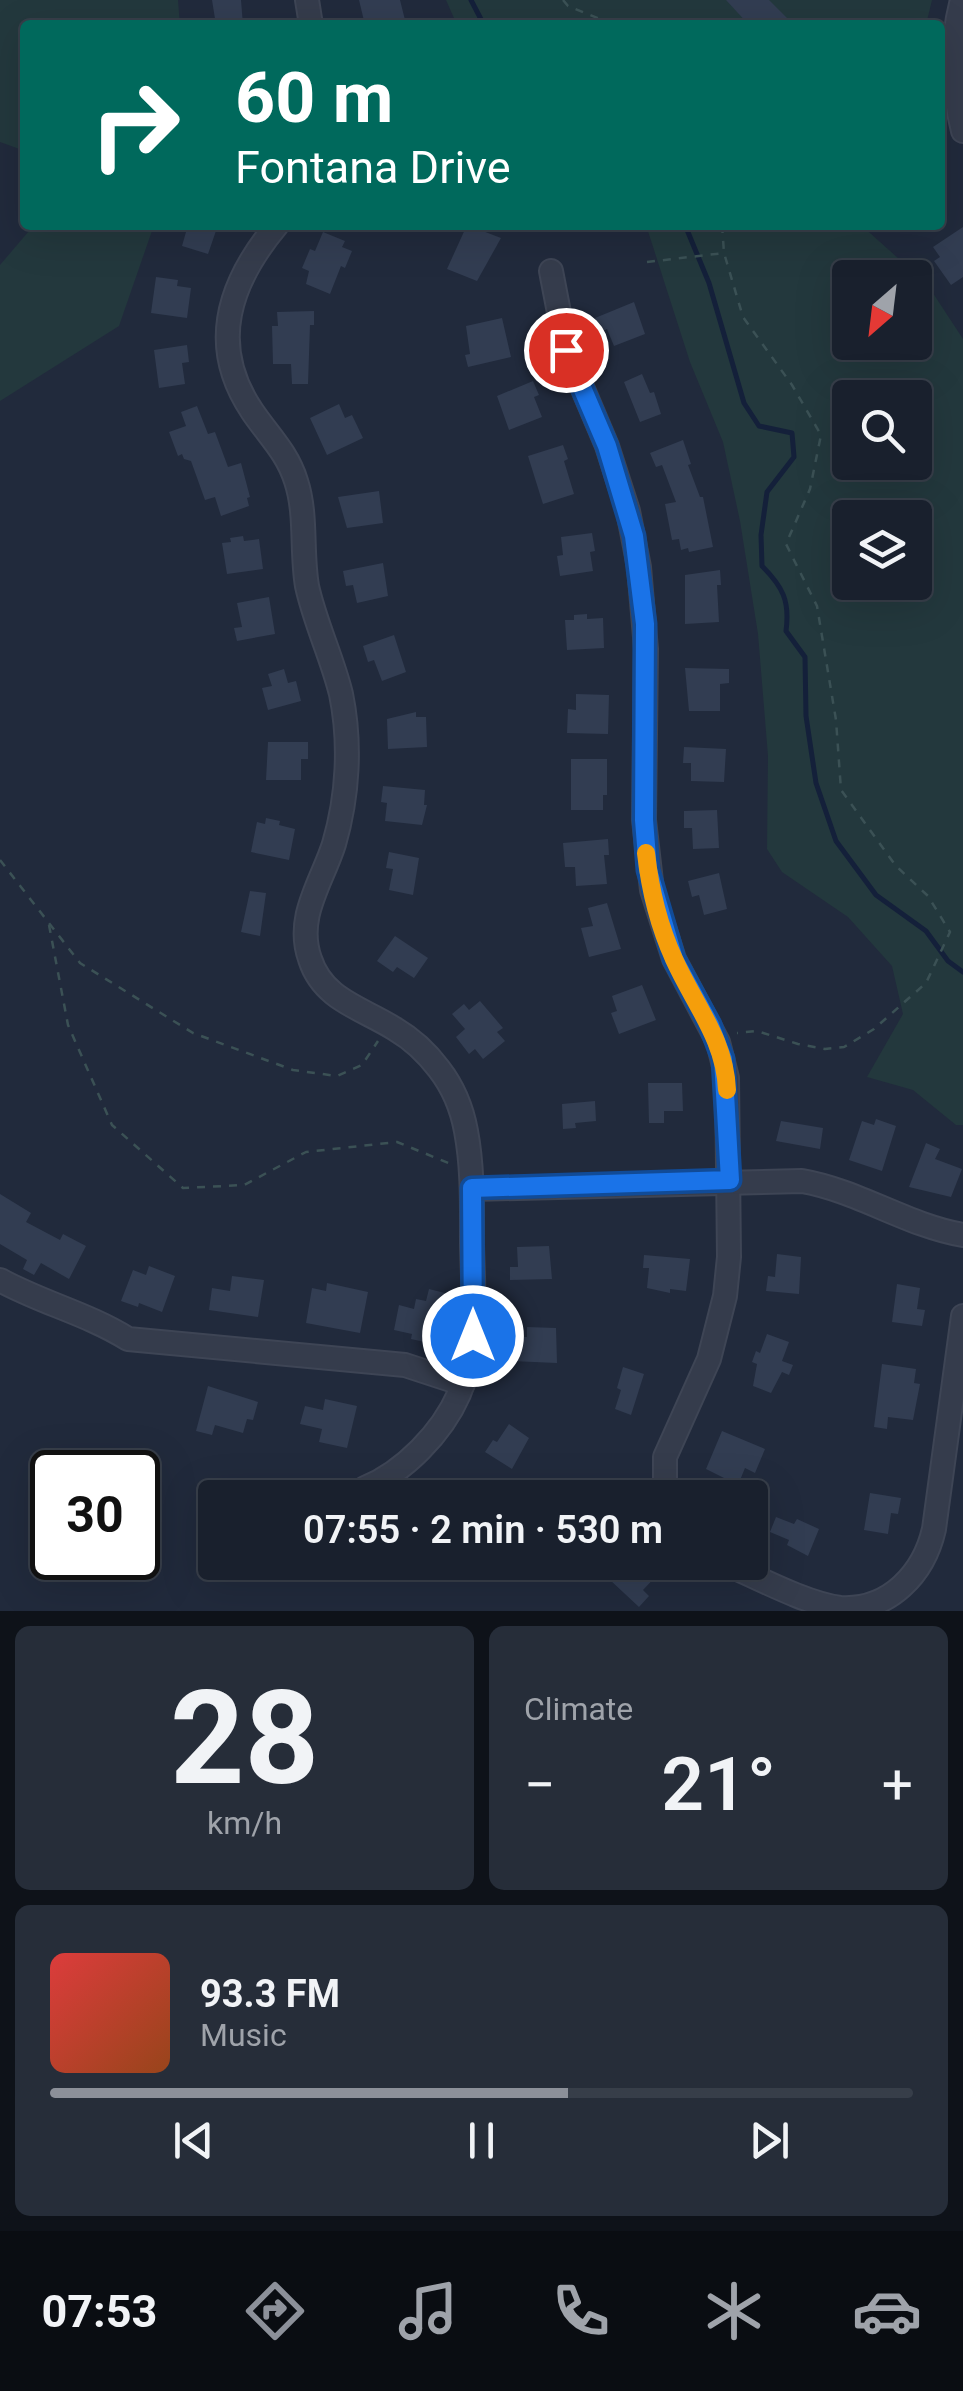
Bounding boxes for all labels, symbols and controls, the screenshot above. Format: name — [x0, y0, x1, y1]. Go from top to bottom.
text: 60 m — [235, 57, 393, 139]
icon: right — [70, 60, 200, 190]
text: Fontana Drive — [235, 141, 511, 194]
north arrow — [832, 260, 932, 360]
map controls — [832, 260, 932, 600]
pin — [524, 308, 609, 393]
icon: arrive — [539, 323, 594, 378]
button: search — [832, 380, 932, 480]
button: layers — [832, 500, 932, 600]
position arrow — [421, 1284, 525, 1388]
speed limit sign: 30 — [30, 1450, 160, 1580]
text: 07:55 · 2 min · 530 m — [303, 1508, 663, 1552]
text: 28 — [170, 1662, 319, 1815]
text: Climate — [524, 1690, 633, 1728]
text: 21° — [661, 1740, 776, 1828]
text: − — [524, 1753, 555, 1817]
text: + — [882, 1753, 913, 1817]
text: km/h — [207, 1804, 282, 1842]
text: 93.3 FM — [200, 1972, 340, 2016]
text: Music — [200, 2016, 287, 2054]
icon: previous — [166, 2113, 221, 2168]
icon: pause — [454, 2113, 509, 2168]
icon: next — [742, 2113, 797, 2168]
icon: directions — [240, 2276, 310, 2346]
icon: music — [393, 2276, 463, 2346]
icon: phone — [546, 2276, 616, 2346]
icon: climate — [699, 2276, 769, 2346]
icon: car — [852, 2276, 922, 2346]
text: 07:53 — [41, 2285, 157, 2338]

